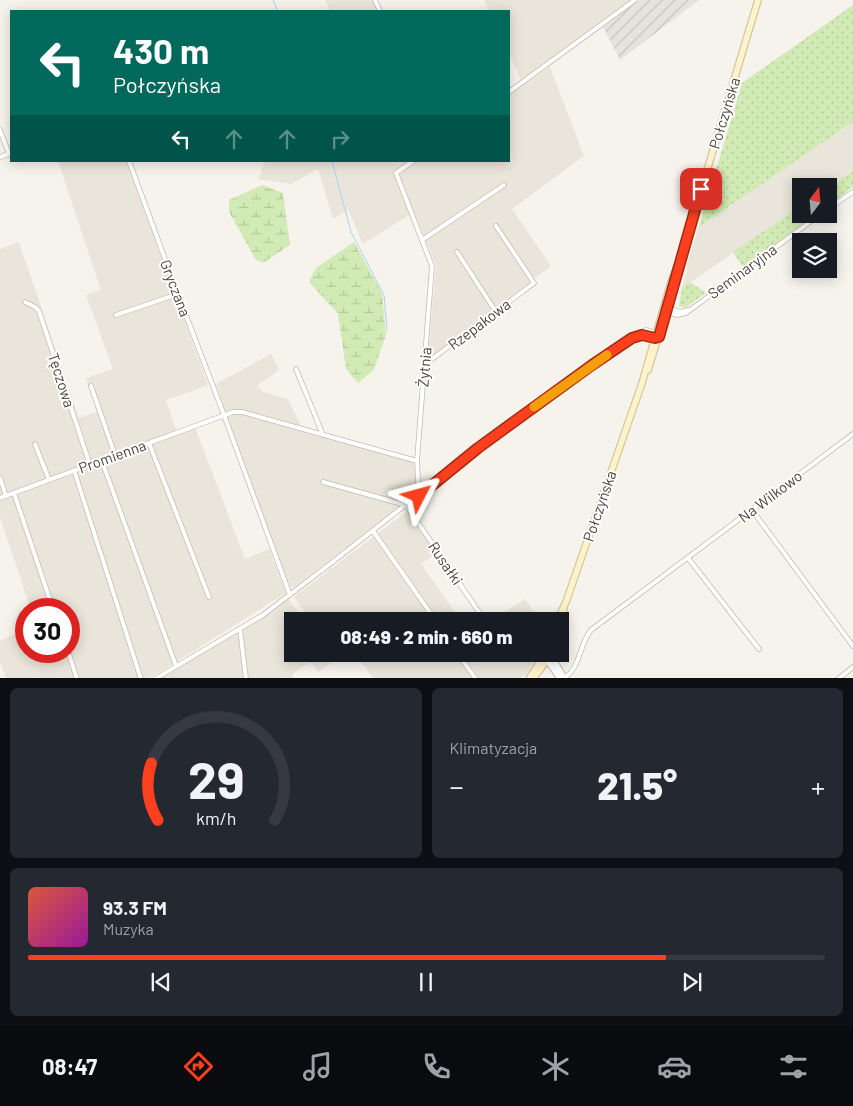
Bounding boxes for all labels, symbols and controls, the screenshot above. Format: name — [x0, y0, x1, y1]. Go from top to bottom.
text: 430 m — [113, 29, 209, 71]
icon: left — [30, 30, 95, 95]
text: Połczyńska — [113, 71, 221, 97]
street label: Połczyńska — [705, 75, 743, 151]
icon: left — [167, 125, 195, 153]
icon: ahead — [220, 125, 248, 153]
icon: ahead — [273, 125, 301, 153]
icon: right — [326, 125, 354, 153]
pin — [680, 168, 722, 210]
icon: arrive — [687, 175, 715, 203]
north arrow — [792, 178, 838, 222]
map controls — [792, 178, 837, 278]
button: layers — [792, 233, 837, 278]
street label: Seminaryjna — [704, 240, 780, 302]
street label: Gryczana — [157, 257, 195, 319]
street label: Rzepakowa — [444, 295, 514, 353]
street label: Żytnia — [413, 346, 435, 388]
street label: Tęczowa — [45, 350, 79, 410]
street label: Promienna — [76, 435, 148, 477]
street label: Na Wilkowo — [735, 466, 805, 526]
street label: Połczyńska — [578, 468, 620, 544]
position arrow — [392, 469, 444, 521]
street label: Rusałki — [425, 538, 467, 588]
speed limit sign: 30 — [15, 598, 80, 663]
text: 08:49 · 2 min · 660 m — [341, 625, 513, 648]
text: Klimatyzacja — [450, 738, 537, 757]
text: 29 — [187, 747, 244, 809]
text: 21.5° — [597, 762, 677, 808]
text: − — [450, 769, 464, 803]
text: + — [811, 769, 825, 803]
text: km/h — [196, 807, 236, 829]
text: 93.3 FM — [103, 896, 167, 919]
text: Muzyka — [103, 919, 154, 938]
icon: previous — [147, 968, 175, 996]
icon: pause — [412, 968, 440, 996]
icon: next — [678, 968, 706, 996]
icon: directions — [181, 1049, 216, 1084]
icon: music — [300, 1049, 335, 1084]
icon: phone — [419, 1049, 454, 1084]
icon: climate — [538, 1049, 573, 1084]
icon: car — [657, 1049, 692, 1084]
icon: filters — [776, 1049, 811, 1084]
text: 08:47 — [42, 1053, 97, 1079]

